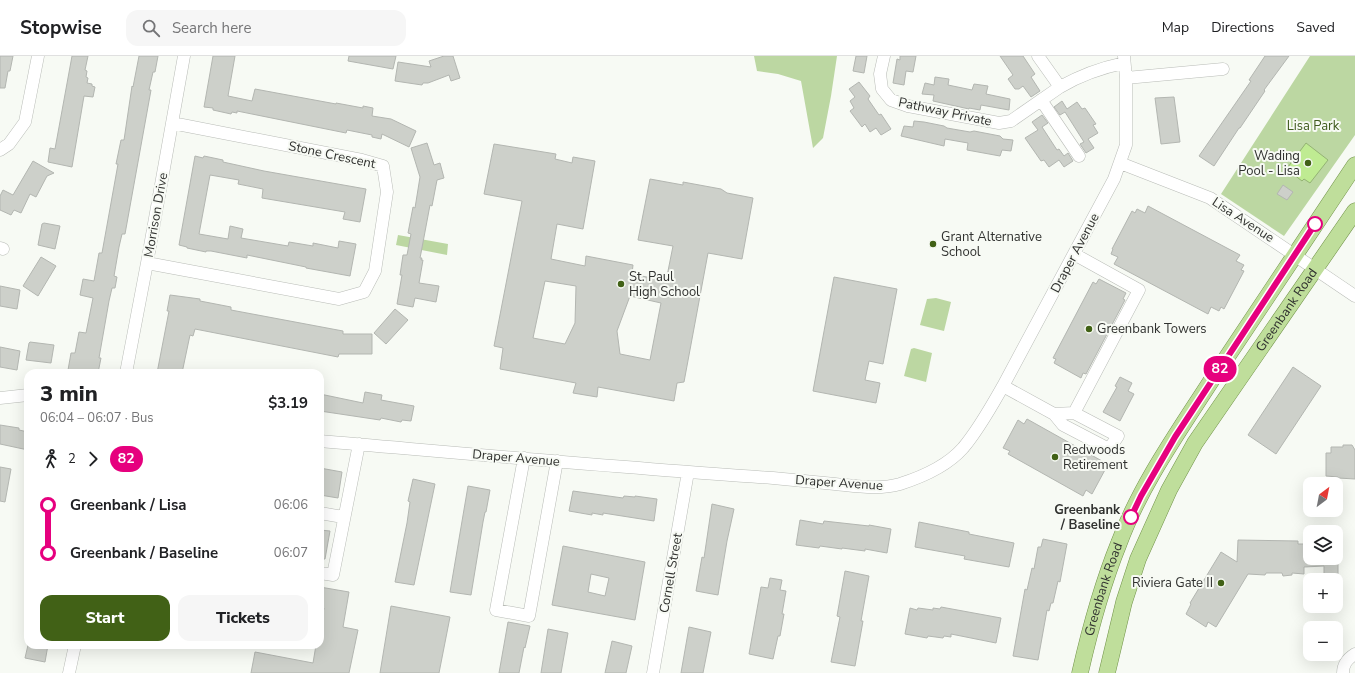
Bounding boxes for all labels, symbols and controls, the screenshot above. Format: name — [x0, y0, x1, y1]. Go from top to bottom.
search box — [126, 10, 406, 46]
text: Stopwise — [20, 15, 102, 41]
icon: search — [140, 17, 162, 39]
text: Search here — [172, 18, 251, 38]
text: Map — [1162, 18, 1189, 37]
text: Directions — [1211, 18, 1274, 37]
text: Saved — [1296, 18, 1335, 37]
street label: Pathway Private — [897, 93, 993, 131]
park label: Lisa Park — [1287, 117, 1340, 135]
street label: Stone Crescent — [287, 137, 378, 173]
place label: Wading Pool - Lisa — [1238, 147, 1300, 180]
marker: Wading Pool - Lisa — [1303, 158, 1313, 168]
street label: Morrison Drive — [140, 171, 172, 259]
street label: Lisa Avenue — [1208, 193, 1278, 247]
street label: Draper Avenue — [1046, 210, 1104, 296]
unlabelled marker — [1307, 216, 1323, 232]
place label: Grant Alternative School — [941, 228, 1042, 261]
marker: Grant Alternative School — [928, 239, 938, 249]
street label: Greenbank Road — [1252, 265, 1322, 355]
place label: St. Paul High School — [629, 268, 700, 301]
marker: St. Paul High School — [616, 279, 626, 289]
place label: Greenbank Towers — [1097, 320, 1206, 338]
marker: Greenbank Towers — [1084, 324, 1094, 334]
line badge: 82 — [1202, 356, 1238, 382]
text: 82 — [1212, 359, 1228, 378]
text: 3 min — [40, 379, 98, 409]
text: $3.19 — [268, 393, 308, 413]
text: 06:04 – 06:07 · Bus — [40, 409, 154, 427]
place label: Redwoods Retirement — [1063, 441, 1128, 474]
street label: Draper Avenue — [471, 445, 561, 471]
icon: walk — [40, 448, 62, 470]
icon: forward — [82, 448, 104, 470]
text: 82 — [118, 449, 135, 468]
text: 2 — [68, 450, 76, 468]
marker: Redwoods Retirement — [1050, 452, 1060, 462]
street label: Draper Avenue — [795, 471, 884, 495]
north arrow — [1303, 477, 1343, 517]
map controls — [1303, 477, 1343, 661]
text: Greenbank / Lisa — [70, 495, 186, 515]
text: 06:06 — [274, 496, 308, 514]
place label: Greenbank / Baseline — [1054, 501, 1121, 534]
marker: Greenbank / Baseline — [1123, 509, 1139, 525]
button: layers — [1303, 525, 1343, 565]
street label: Cornell Street — [655, 531, 687, 614]
street label: Greenbank Road — [1080, 540, 1127, 638]
text: Greenbank / Baseline — [70, 543, 218, 563]
text: 06:07 — [274, 544, 308, 562]
button: + — [1303, 573, 1343, 613]
place label: Riviera Gate II — [1132, 574, 1213, 592]
marker: Riviera Gate II — [1216, 578, 1226, 588]
button: Start — [40, 595, 170, 641]
button: Tickets — [178, 595, 308, 641]
button: − — [1303, 621, 1343, 661]

